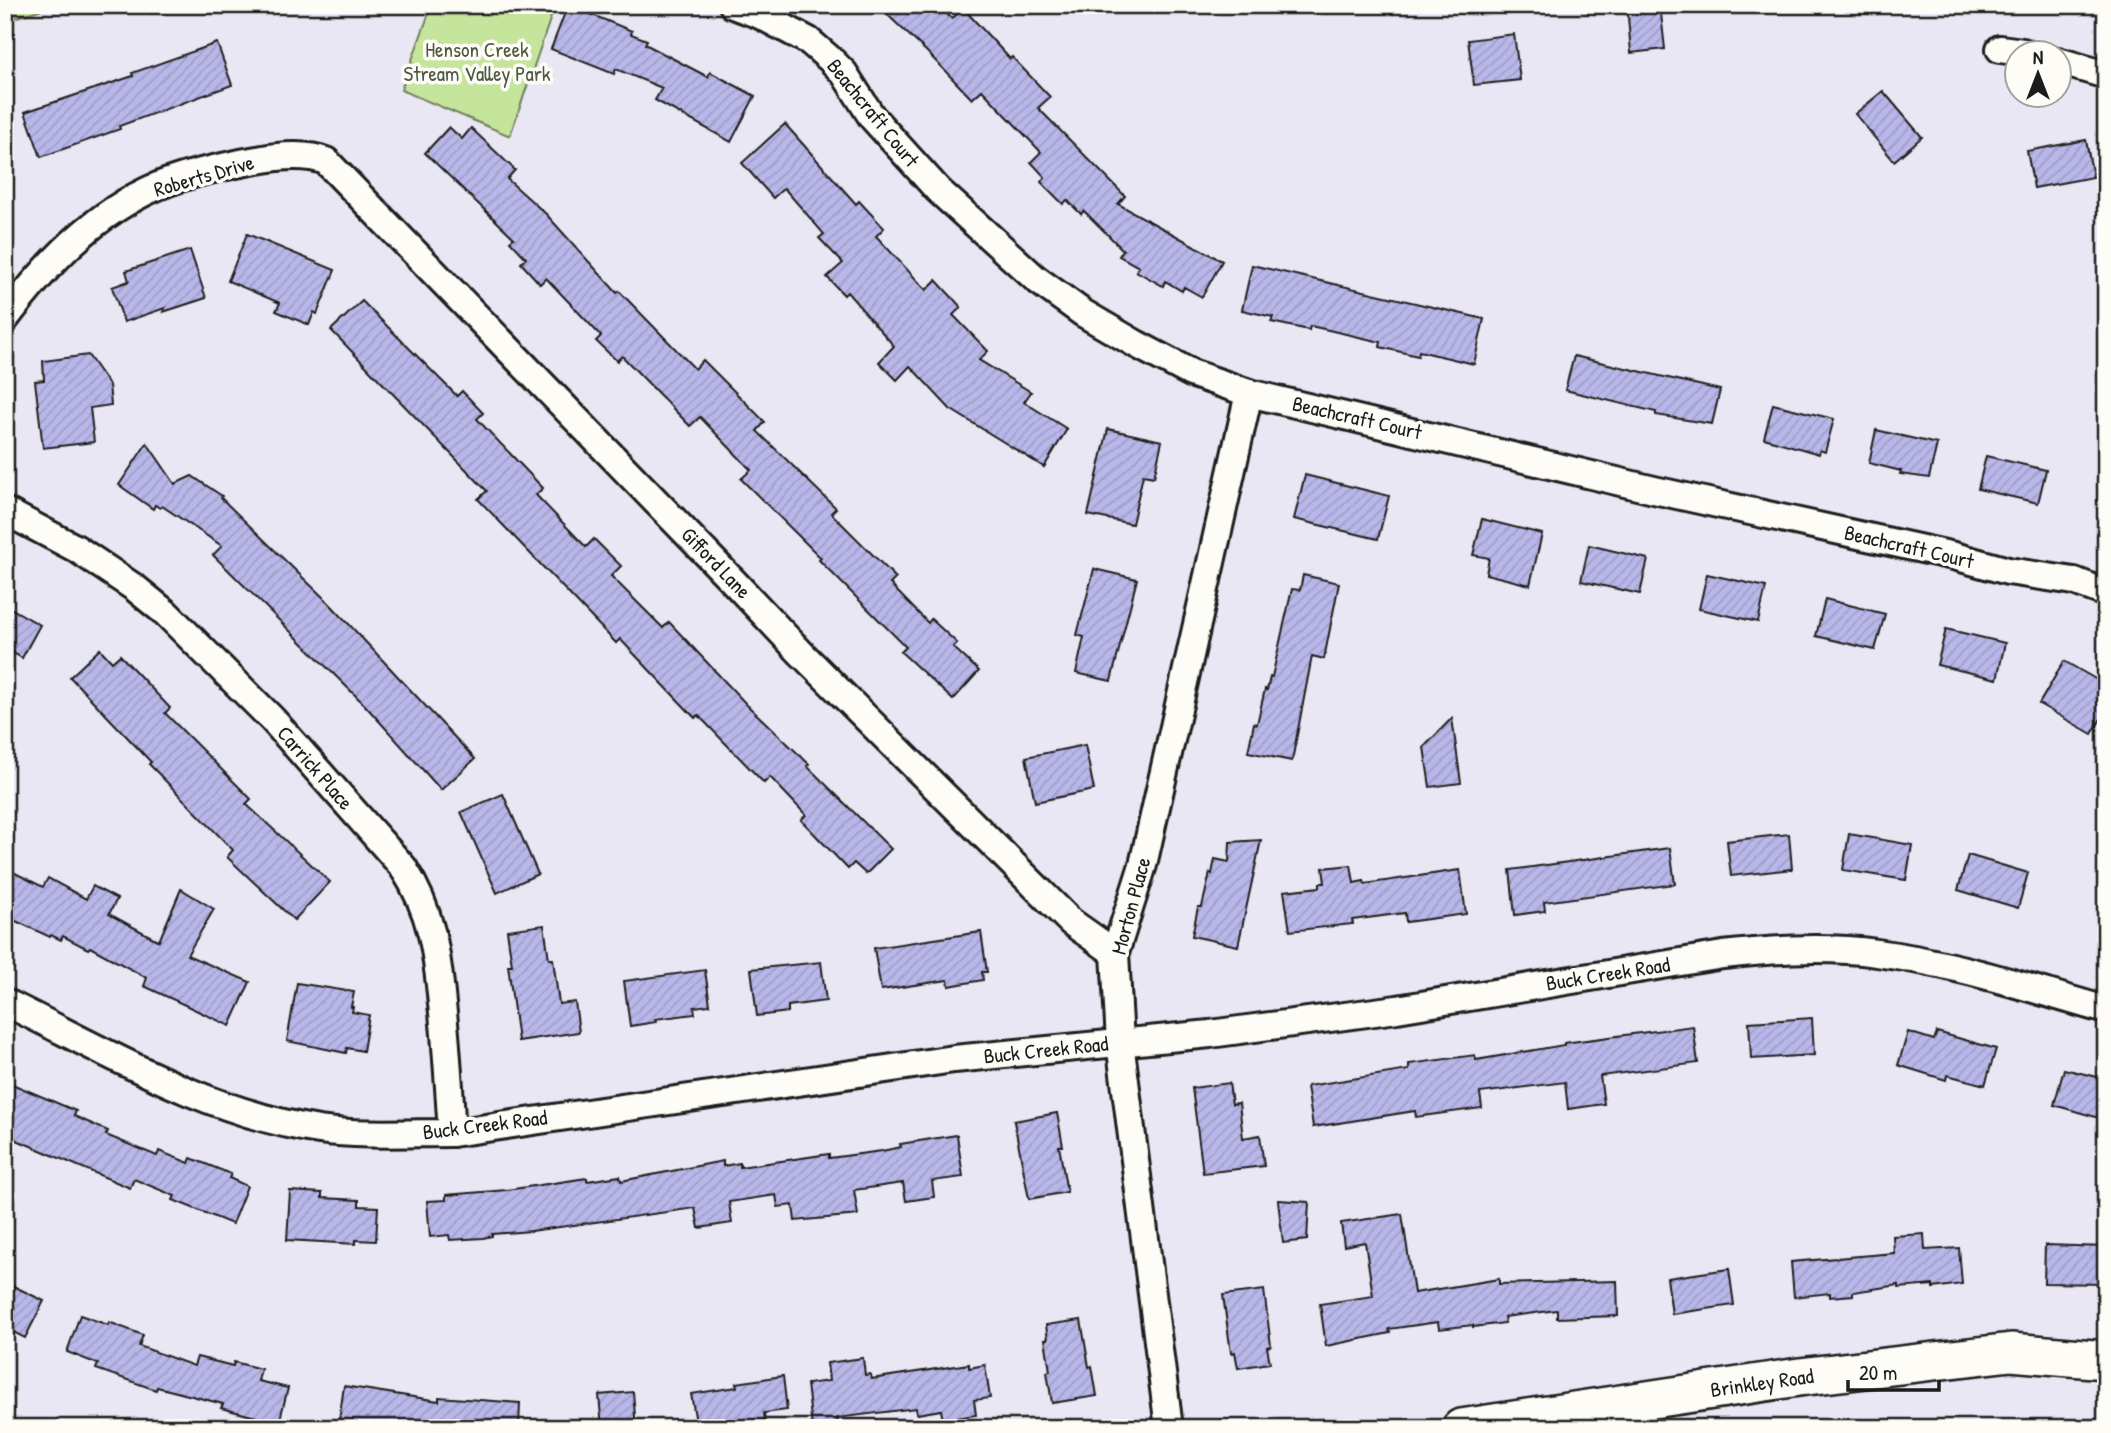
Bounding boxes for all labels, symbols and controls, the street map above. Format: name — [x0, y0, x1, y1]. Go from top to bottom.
park label: Henson Creek Stream Valley Park — [404, 35, 551, 88]
north arrow — [2002, 38, 2072, 108]
text: N — [2033, 44, 2043, 70]
street label: Beachcraft Court — [821, 52, 927, 174]
street label: Roberts Drive — [150, 147, 257, 204]
street label: Beachcraft Court — [1290, 389, 1425, 447]
street label: Beachcraft Court — [1842, 518, 1977, 576]
street label: Gifford Lane — [675, 520, 758, 605]
street label: Carrick Place — [271, 719, 360, 816]
street label: Morton Place — [1104, 854, 1157, 958]
street label: Buck Creek Road — [1544, 949, 1672, 998]
street label: Buck Creek Road — [982, 1029, 1110, 1070]
street label: Buck Creek Road — [421, 1102, 549, 1147]
scale bar — [1848, 1349, 1940, 1393]
text: 20 m — [1859, 1358, 1897, 1387]
street label: Brinkley Road — [1709, 1361, 1815, 1404]

